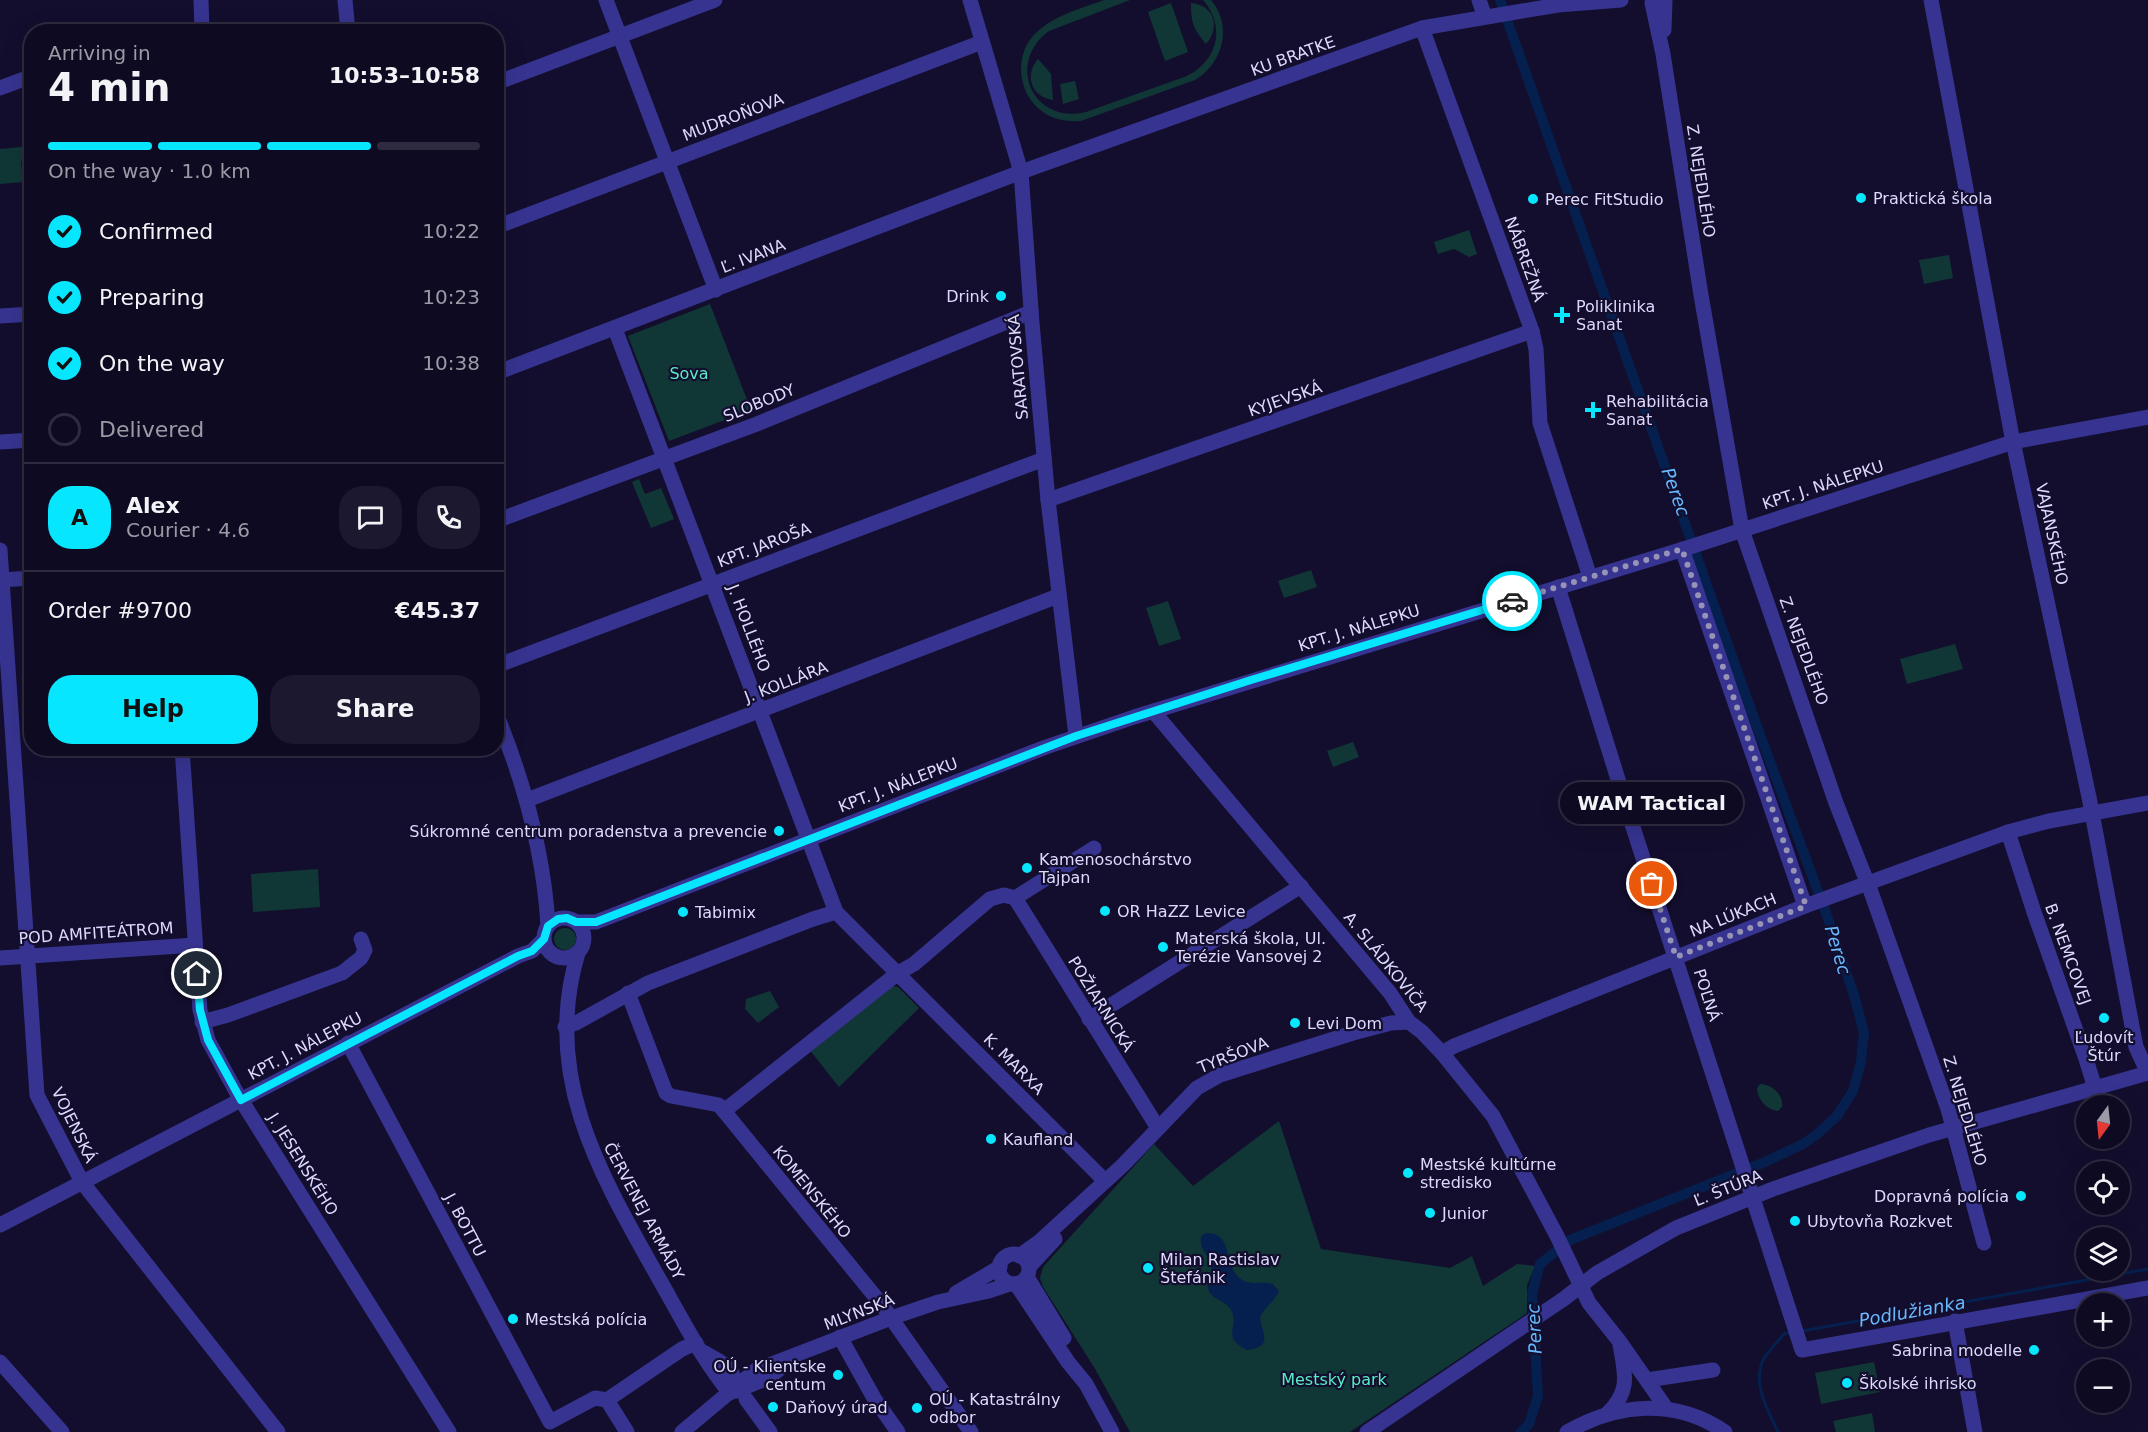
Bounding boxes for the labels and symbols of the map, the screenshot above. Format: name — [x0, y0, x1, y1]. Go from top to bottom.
street label: KU BRATKE — [1248, 32, 1338, 80]
street label: MUDROŇOVA — [680, 89, 786, 145]
street label: Z. NEJEDLÉHO — [1683, 123, 1719, 239]
place label: Praktická škola — [1873, 189, 1992, 208]
place label: Perec FitStudio — [1545, 190, 1664, 209]
marker: Praktická škola — [1854, 191, 1868, 205]
marker: Perec FitStudio — [1526, 192, 1540, 206]
street label: NÁBREŽNÁ — [1501, 214, 1549, 304]
street label: Ľ. IVANA — [718, 235, 788, 277]
place label: Drink — [946, 287, 990, 306]
marker: Drink — [994, 289, 1008, 303]
place label: Poliklinika Sanat — [1576, 297, 1655, 334]
marker: Poliklinika Sanat — [1553, 306, 1571, 324]
street label: SARATOVSKÁ — [1004, 313, 1032, 421]
park label: Sova — [669, 364, 709, 383]
street label: KYJEVSKÁ — [1246, 378, 1324, 420]
street label: SLOBODY — [720, 380, 798, 426]
place label: Rehabilitácia Sanat — [1606, 392, 1709, 429]
marker: Rehabilitácia Sanat — [1584, 401, 1602, 419]
street label: KPT. J. NÁLEPKU — [1760, 456, 1886, 514]
water label: Perec — [1658, 465, 1695, 519]
street label: VAJANSKÉHO — [2032, 481, 2072, 587]
street label: KPT. JAROŠA — [715, 518, 814, 572]
courier — [1482, 571, 1542, 631]
street label: J. HOLLÉHO — [723, 581, 774, 674]
street label: Z. NEJEDLÉHO — [1776, 594, 1832, 708]
street label: KPT. J. NÁLEPKU — [1296, 600, 1422, 656]
street label: J. KOLLÁRA — [741, 657, 830, 707]
street label: KPT. J. NÁLEPKU — [836, 753, 960, 817]
callout: WAM Tactical — [1560, 782, 1744, 824]
place label: Súkromné centrum poradenstva a prevencie — [409, 822, 767, 841]
marker: Súkromné centrum poradenstva a prevencie — [772, 824, 786, 838]
place label: Kamenosochárstvo Tajpan — [1038, 850, 1192, 887]
pin — [1626, 858, 1677, 909]
marker: Kamenosochárstvo Tajpan — [1020, 861, 1034, 875]
street label: NA LÚKACH — [1687, 889, 1779, 941]
street label: B. NEMCOVEJ — [2041, 901, 2095, 1007]
place label: OR HaZZ Levice — [1117, 902, 1246, 921]
place label: Tabimix — [694, 903, 756, 922]
marker: OR HaZZ Levice — [1098, 904, 1112, 918]
marker: Tabimix — [676, 905, 690, 919]
street label: A. SLÁDKOVIČA — [1340, 908, 1432, 1016]
street label: POD AMFITEÁTROM — [18, 918, 174, 948]
water label: Perec — [1821, 923, 1855, 977]
place label: Materská škola, Ul. Terézie Vansovej 2 — [1174, 929, 1326, 966]
marker: Materská škola, Ul. Terézie Vansovej 2 — [1156, 940, 1170, 954]
pin — [171, 948, 222, 999]
street label: POŽIARNICKÁ — [1064, 953, 1138, 1055]
street label: POĽNÁ — [1690, 966, 1724, 1024]
street label: KPT. J. NÁLEPKU — [245, 1008, 365, 1084]
marker: Ľudovít Štúr — [2097, 1011, 2111, 1025]
place label: Levi Dom — [1307, 1014, 1382, 1033]
marker: Levi Dom — [1288, 1016, 1302, 1030]
place label: Ľudovít Štúr — [2075, 1028, 2133, 1065]
street label: K. MARXA — [980, 1030, 1048, 1098]
street label: TYRŠOVA — [1194, 1033, 1271, 1077]
street label: Z. NEJEDLÉHO — [1939, 1054, 1991, 1168]
street label: VOJENSKÁ — [48, 1084, 100, 1166]
north arrow — [2076, 1095, 2130, 1149]
street label: J. JESENSKÉHO — [263, 1108, 342, 1219]
place label: Kaufland — [1003, 1130, 1073, 1149]
marker: Kaufland — [984, 1132, 998, 1146]
street label: ČERVENEJ ARMÁDY — [600, 1139, 688, 1283]
street label: KOMENSKÉHO — [769, 1142, 855, 1242]
place label: Mestské kultúrne stredisko — [1420, 1155, 1556, 1192]
marker: Mestské kultúrne stredisko — [1401, 1166, 1415, 1180]
street label: Ľ. ŠTÚRA — [1691, 1166, 1765, 1210]
place label: Dopravná polícia — [1874, 1187, 2009, 1206]
street label: J. BOTTU — [440, 1189, 490, 1260]
marker: Dopravná polícia — [2014, 1189, 2028, 1203]
place label: Junior — [1441, 1204, 1488, 1223]
marker: Junior — [1423, 1206, 1437, 1220]
place label: Ubytovňa Rozkvet — [1807, 1212, 1952, 1231]
marker: Ubytovňa Rozkvet — [1788, 1214, 1802, 1228]
place label: Milan Rastislav Štefánik — [1160, 1250, 1279, 1287]
marker: Milan Rastislav Štefánik — [1141, 1261, 1155, 1275]
street label: MLYNSKÁ — [821, 1290, 897, 1334]
water label: Podlužianka — [1857, 1291, 1967, 1331]
water label: Perec — [1522, 1303, 1546, 1355]
place label: Mestská polícia — [525, 1310, 647, 1329]
marker: Mestská polícia — [506, 1312, 520, 1326]
place label: Sabrina modelle — [1892, 1341, 2022, 1360]
marker: Sabrina modelle — [2027, 1343, 2041, 1357]
place label: OÚ - Klientske centum — [713, 1357, 826, 1394]
marker: OÚ - Klientske centum — [831, 1368, 845, 1382]
park label: Mestský park — [1281, 1370, 1388, 1389]
place label: Školské ihrisko — [1859, 1374, 1976, 1393]
marker: Školské ihrisko — [1840, 1376, 1854, 1390]
place label: OÚ - Katastrálny odbor — [929, 1390, 1060, 1427]
place label: Daňový úrad — [785, 1398, 888, 1417]
marker: Daňový úrad — [766, 1400, 780, 1414]
marker: OÚ - Katastrálny odbor — [910, 1401, 924, 1415]

